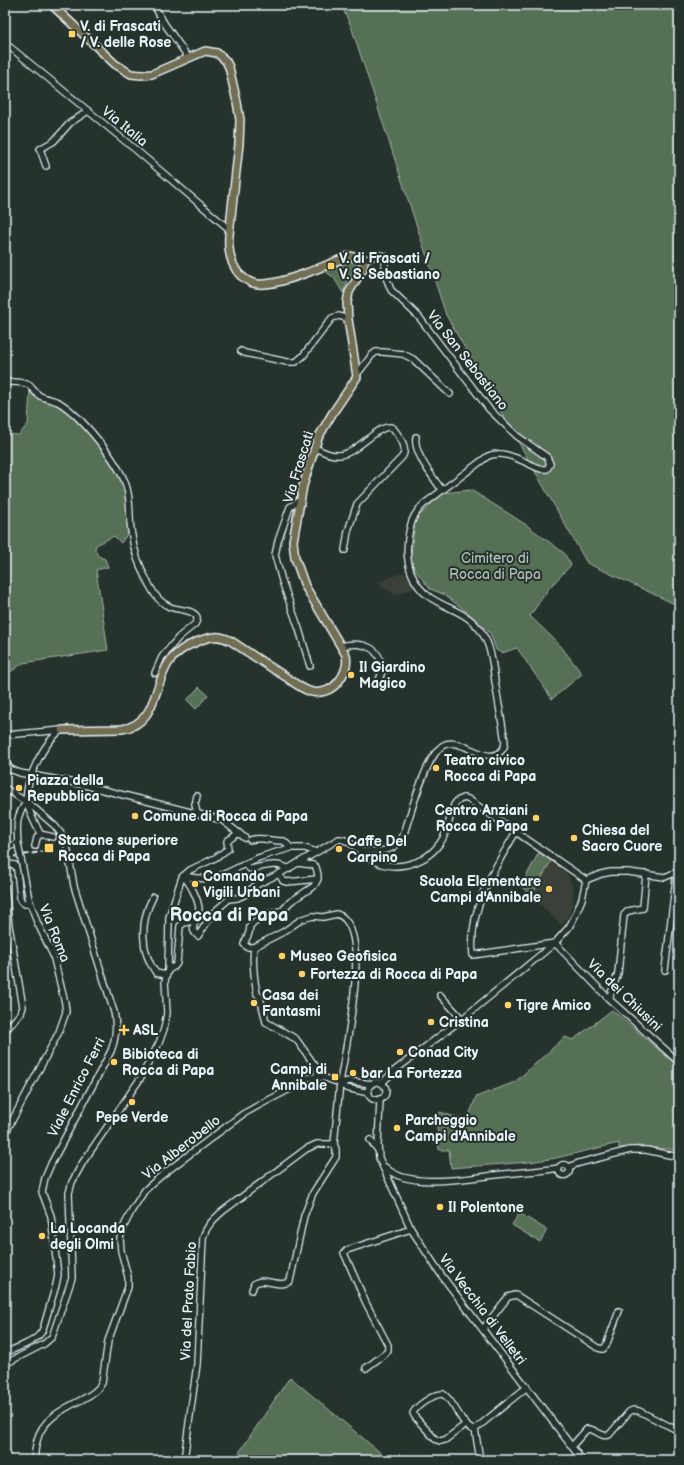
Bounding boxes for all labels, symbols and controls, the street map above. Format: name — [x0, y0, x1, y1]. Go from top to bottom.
place label: V. di Frascati / V. delle Rose — [80, 18, 171, 51]
marker: V. di Frascati / V. delle Rose — [67, 29, 77, 39]
street label: Via Italia — [98, 103, 151, 150]
place label: V. di Frascati / V. S. Sebastiano — [339, 250, 440, 283]
marker: V. di Frascati / V. S. Sebastiano — [326, 261, 336, 271]
street label: Via San Sebastiano — [423, 307, 512, 414]
street label: Via Frascati — [279, 429, 318, 505]
park label: Cimitero di Rocca di Papa — [449, 550, 541, 583]
place label: Il Giardino Magico — [359, 659, 425, 692]
marker: Il Giardino Magico — [346, 670, 356, 680]
place label: Teatro civico Rocca di Papa — [444, 752, 536, 785]
marker: Teatro civico Rocca di Papa — [431, 763, 441, 773]
place label: Piazza della Repubblica — [27, 772, 104, 805]
marker: Piazza della Repubblica — [14, 783, 24, 793]
place label: Centro Anziani Rocca di Papa — [435, 802, 528, 835]
place label: Comune di Rocca di Papa — [143, 808, 308, 825]
marker: Comune di Rocca di Papa — [130, 811, 140, 821]
marker: Centro Anziani Rocca di Papa — [531, 813, 541, 823]
place label: Chiesa del Sacro Cuore — [582, 822, 662, 855]
place label: Stazione superiore Rocca di Papa — [58, 832, 178, 865]
place label: Caffe Del Carpino — [347, 833, 407, 866]
marker: Chiesa del Sacro Cuore — [569, 833, 579, 843]
marker: Stazione superiore Rocca di Papa — [43, 842, 55, 854]
marker: Caffe Del Carpino — [334, 844, 344, 854]
place label: Comando Vigili Urbani — [203, 868, 280, 901]
place label: Scuola Elementare Campi d'Annibale — [419, 873, 541, 906]
marker: Comando Vigili Urbani — [190, 879, 200, 889]
marker: Scuola Elementare Campi d'Annibale — [544, 884, 554, 894]
street label: Via Roma — [35, 902, 74, 965]
district label: Rocca di Papa — [170, 905, 288, 926]
place label: Museo Geofisica — [290, 948, 397, 965]
marker: Museo Geofisica — [277, 951, 287, 961]
street label: Via dei Chiusini — [584, 955, 666, 1035]
place label: Fortezza di Rocca di Papa — [310, 966, 477, 983]
marker: Fortezza di Rocca di Papa — [297, 969, 307, 979]
place label: Casa dei Fantasmi — [262, 987, 321, 1020]
place label: Tigre Amico — [516, 997, 591, 1014]
marker: Casa dei Fantasmi — [249, 998, 259, 1008]
marker: Tigre Amico — [503, 1000, 513, 1010]
place label: Cristina — [439, 1014, 489, 1031]
marker: Cristina — [426, 1017, 436, 1027]
place label: ASL — [132, 1022, 158, 1039]
marker: ASL — [118, 1024, 130, 1036]
street label: Viale Enrico Ferri — [44, 1035, 109, 1140]
place label: Conad City — [408, 1044, 479, 1061]
place label: Bibioteca di Rocca di Papa — [122, 1046, 214, 1079]
marker: Conad City — [395, 1047, 405, 1057]
marker: Bibioteca di Rocca di Papa — [109, 1057, 119, 1067]
place label: Campi di Annibale — [270, 1061, 327, 1094]
place label: bar La Fortezza — [361, 1065, 462, 1082]
marker: bar La Fortezza — [348, 1068, 358, 1078]
marker: Campi di Annibale — [330, 1072, 340, 1082]
marker: Pepe Verde — [127, 1097, 137, 1107]
place label: Pepe Verde — [96, 1109, 168, 1126]
street label: Via Alberobello — [139, 1112, 224, 1183]
place label: Parcheggio Campi d'Annibale — [405, 1112, 516, 1145]
marker: Parcheggio Campi d'Annibale — [392, 1123, 402, 1133]
place label: Il Polentone — [448, 1199, 524, 1216]
marker: Il Polentone — [435, 1202, 445, 1212]
place label: La Locanda degli Olmi — [50, 1220, 125, 1253]
marker: La Locanda degli Olmi — [37, 1231, 47, 1241]
street label: Via del Prato Fabio — [177, 1241, 200, 1361]
street label: Via Vecchia di Velletri — [435, 1251, 530, 1368]

